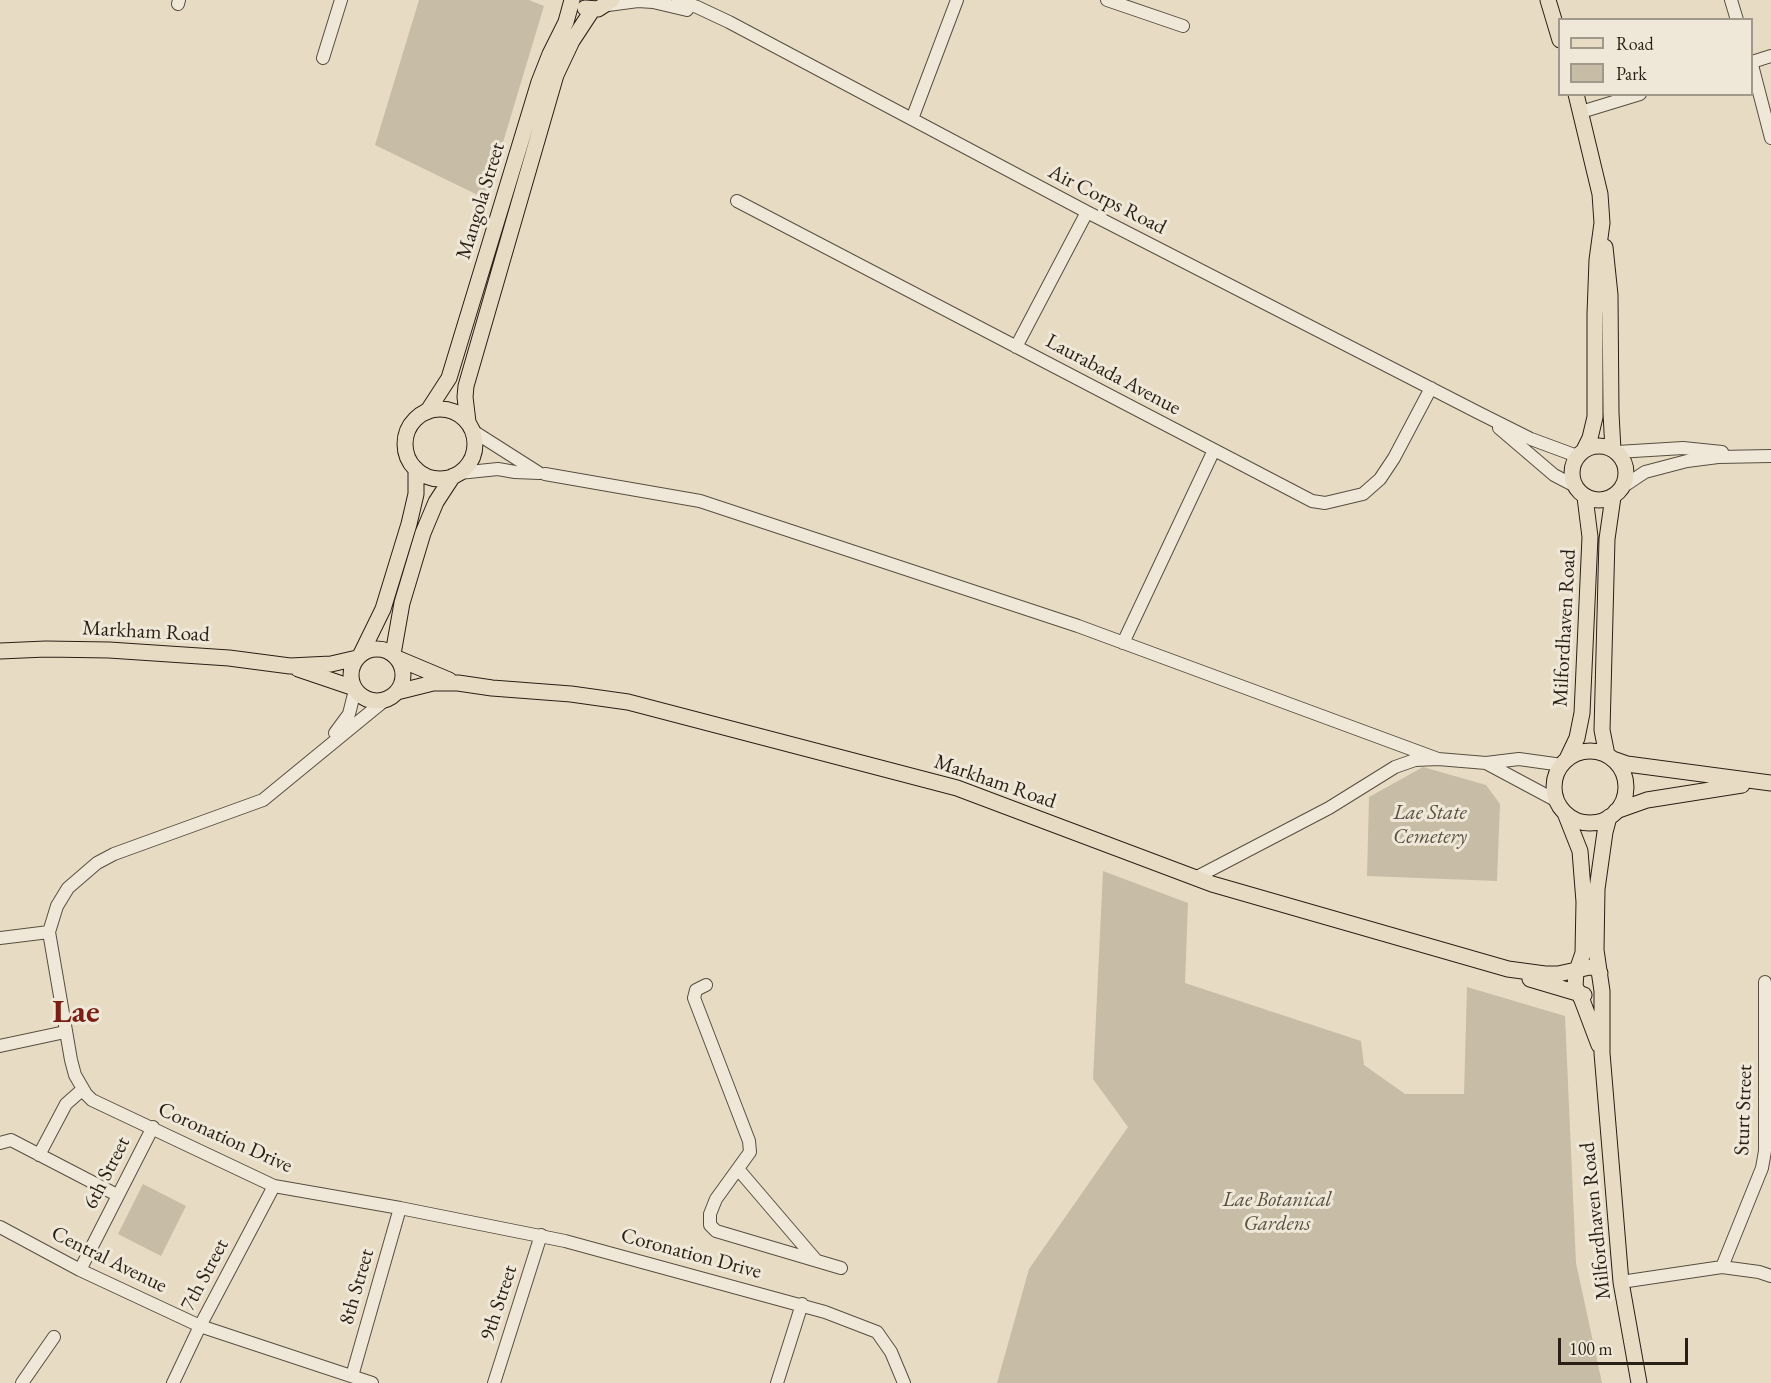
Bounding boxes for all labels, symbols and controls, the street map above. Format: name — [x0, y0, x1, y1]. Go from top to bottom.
legend — [1558, 18, 1753, 96]
text: Road — [1616, 32, 1654, 55]
text: Park — [1616, 62, 1647, 85]
street label: Mangola Street — [451, 139, 511, 263]
street label: Air Corps Road — [1044, 159, 1170, 241]
street label: Laurabada Avenue — [1041, 329, 1185, 421]
street label: Milfordhaven Road — [1548, 548, 1582, 708]
street label: Markham Road — [82, 616, 210, 648]
street label: Markham Road — [931, 749, 1059, 815]
park label: Lae State Cemetery — [1393, 800, 1467, 850]
district label: Lae — [52, 993, 100, 1033]
street label: Sturt Street — [1730, 1064, 1758, 1156]
street label: Coronation Drive — [154, 1097, 296, 1179]
street label: 6th Street — [78, 1133, 136, 1213]
street label: Milfordhaven Road — [1575, 1141, 1617, 1301]
park label: Lae Botanical Gardens — [1222, 1187, 1332, 1237]
street label: Central Avenue — [47, 1221, 171, 1299]
street label: Coronation Drive — [618, 1223, 764, 1285]
street label: 7th Street — [176, 1235, 234, 1315]
street label: 8th Street — [334, 1246, 380, 1328]
street label: 9th Street — [475, 1262, 523, 1344]
scale bar — [1561, 1326, 1692, 1364]
text: 100 m — [1569, 1337, 1613, 1360]

